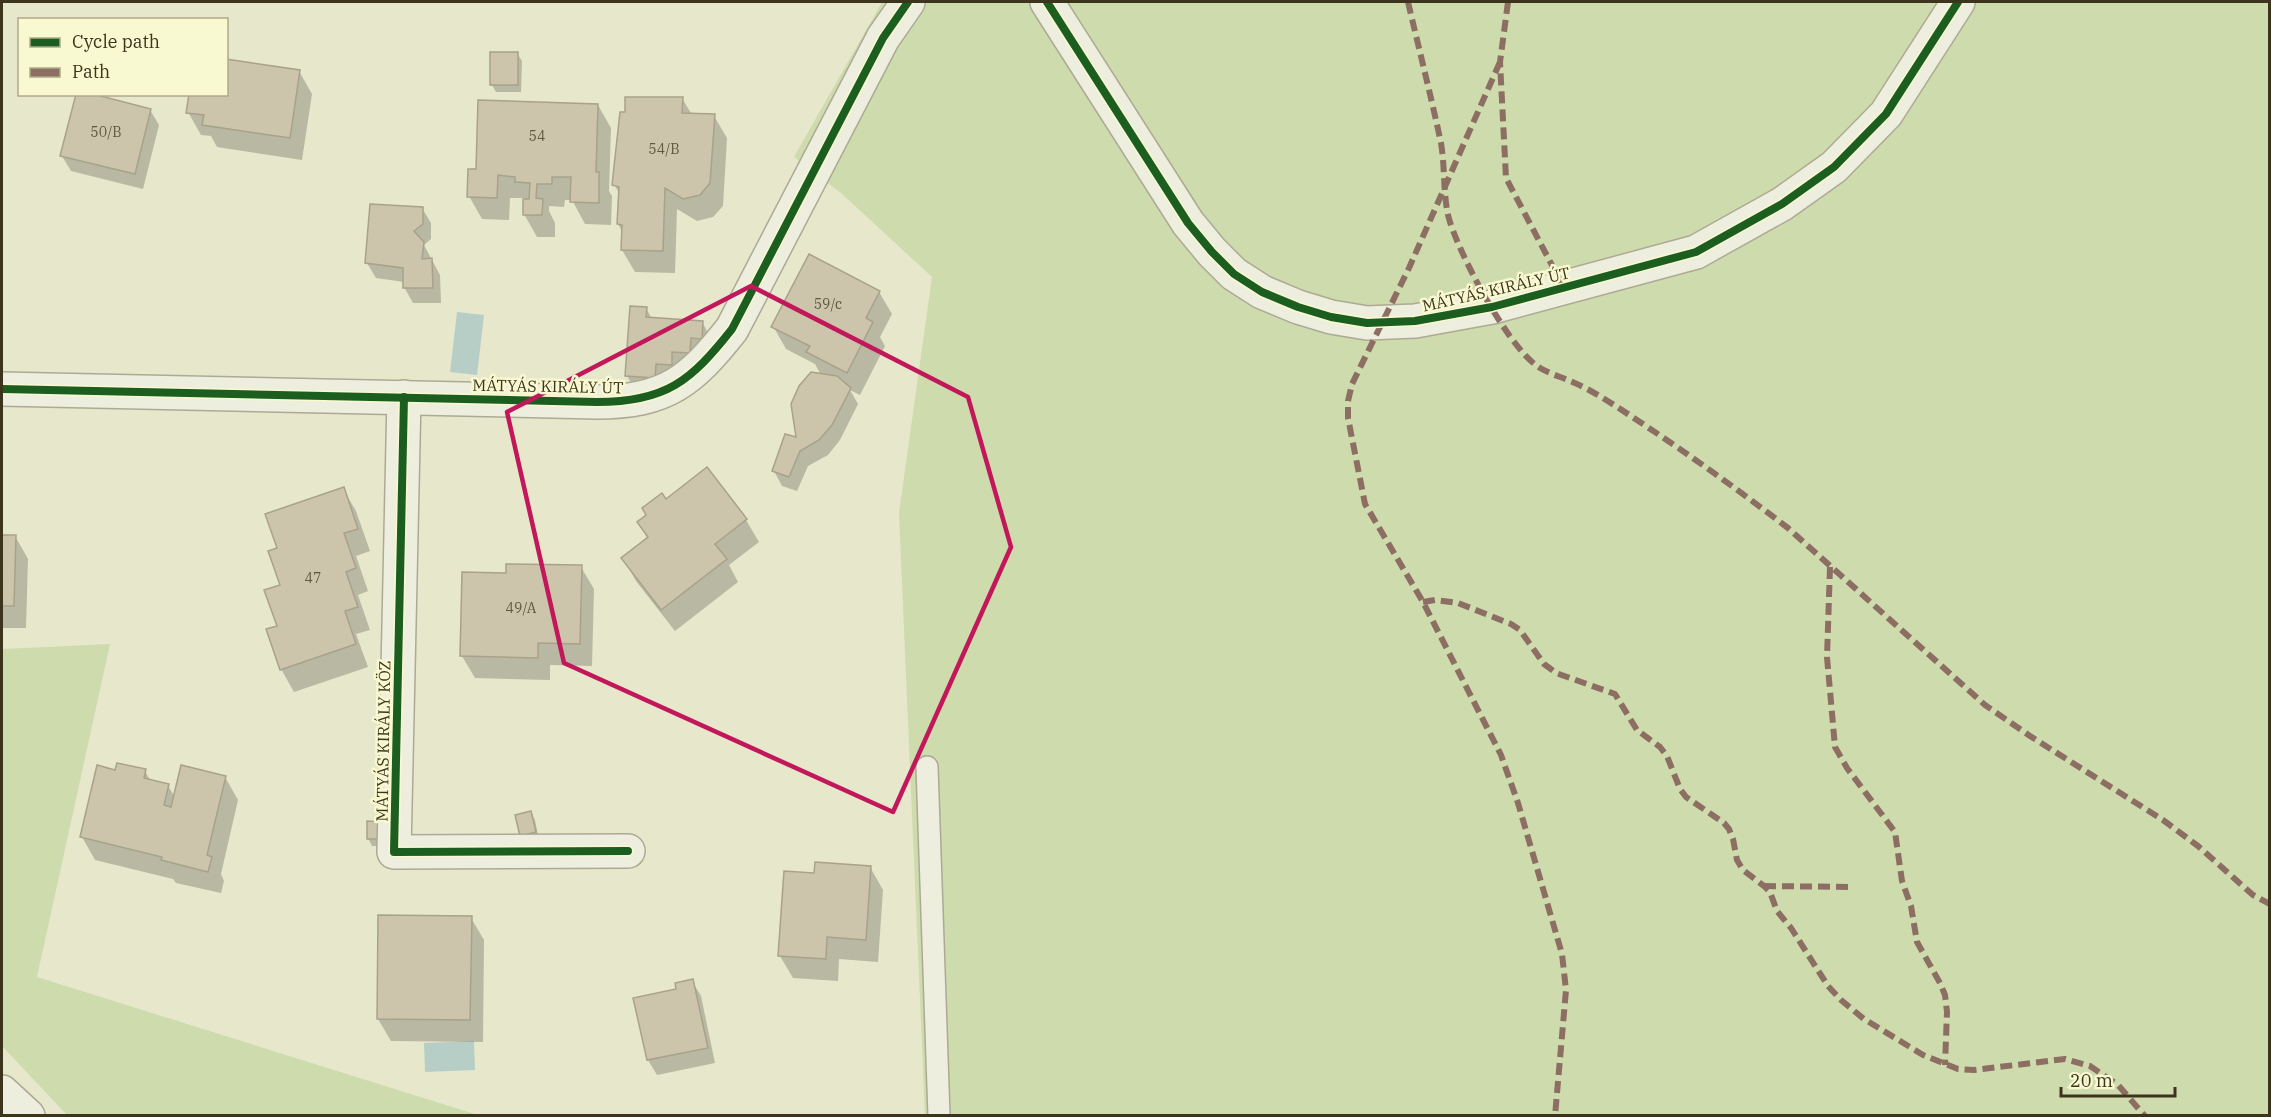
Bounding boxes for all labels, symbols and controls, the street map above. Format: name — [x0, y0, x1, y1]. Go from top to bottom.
legend — [18, 18, 228, 96]
text: Cycle path — [72, 30, 160, 53]
text: Path — [72, 60, 110, 83]
house number: 50/B — [90, 123, 122, 141]
house number: 54 — [529, 127, 545, 145]
house number: 54/B — [648, 140, 680, 158]
street label: MÁTYÁS KIRÁLY ÚT — [1420, 261, 1572, 316]
house number: 59/c — [814, 295, 842, 313]
street label: MÁTYÁS KIRÁLY ÚT — [472, 374, 624, 397]
house number: 47 — [305, 569, 321, 587]
house number: 49/A — [506, 599, 537, 617]
street label: MÁTYÁS KIRÁLY KÖZ — [371, 660, 394, 822]
scale bar — [2061, 1060, 2175, 1098]
text: 20 m — [2070, 1069, 2113, 1092]

